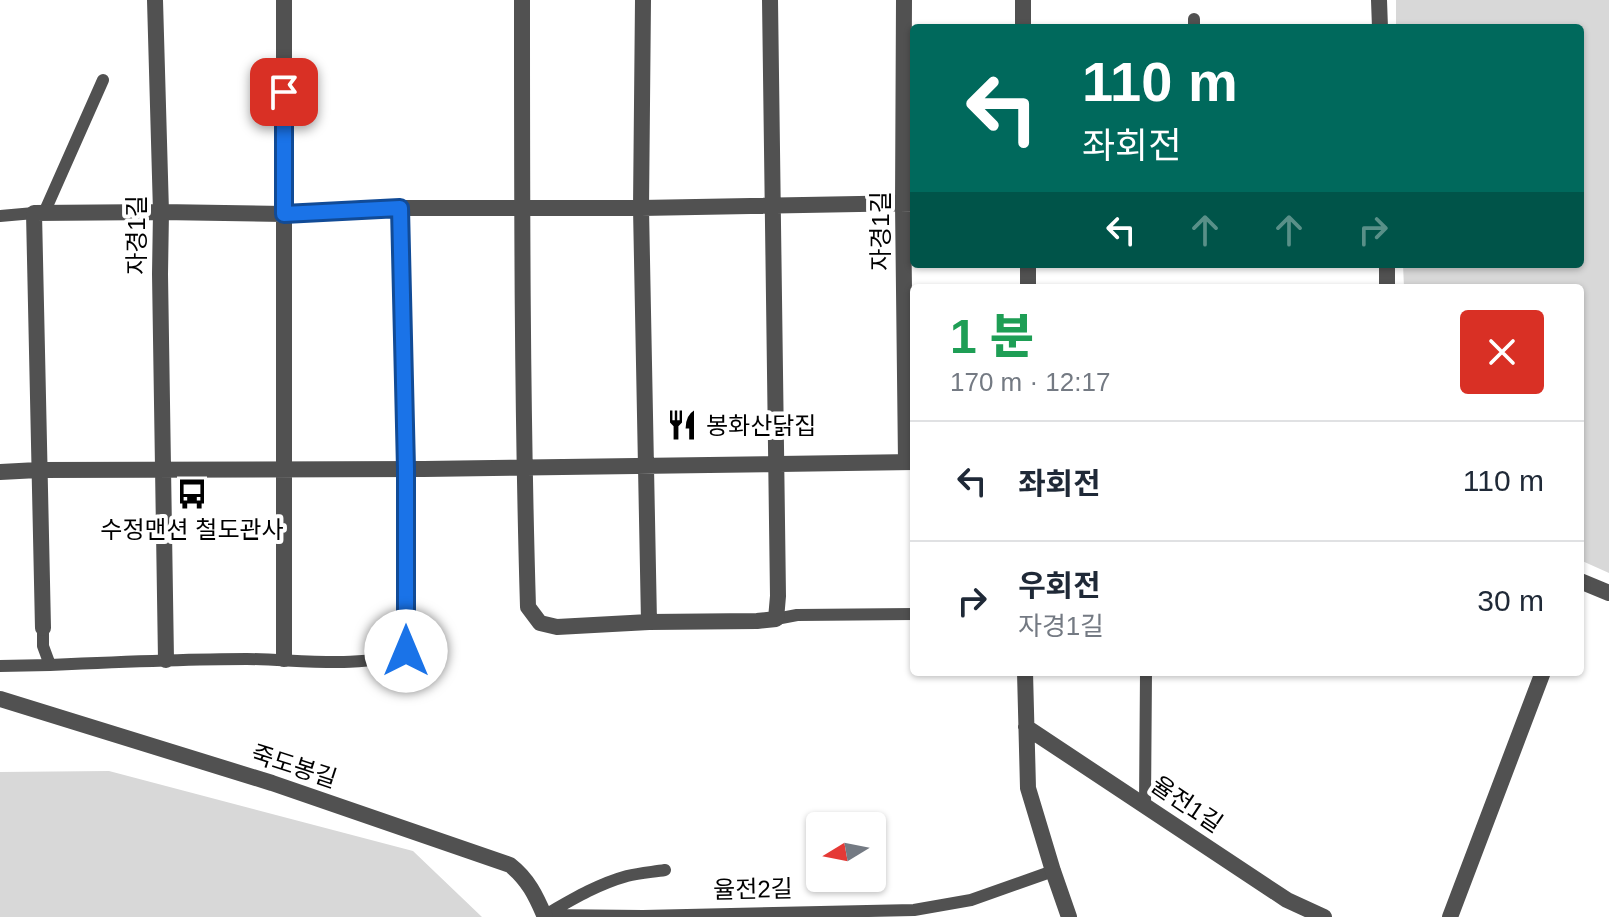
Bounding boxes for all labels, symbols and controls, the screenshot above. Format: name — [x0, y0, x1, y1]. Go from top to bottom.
text: 110 m — [1082, 50, 1238, 113]
icon: left — [950, 56, 1054, 160]
pin — [250, 58, 318, 126]
icon: arrive — [262, 70, 306, 114]
text: 좌회전 — [1082, 125, 1181, 166]
street label: 자경1길 — [867, 191, 894, 271]
street label: 자경1길 — [123, 195, 150, 275]
icon: left — [1099, 208, 1143, 252]
icon: ahead — [1183, 208, 1227, 252]
icon: ahead — [1267, 208, 1311, 252]
icon: right — [1351, 208, 1395, 252]
text: 1 분 — [950, 310, 1034, 363]
button: close — [1460, 310, 1544, 394]
text: 170 m · 12:17 — [950, 367, 1110, 397]
restaurant icon: 봉화산닭집 — [665, 408, 699, 442]
place label: 봉화산닭집 — [706, 412, 816, 439]
icon: left — [950, 459, 994, 503]
text: 110 m — [1463, 464, 1544, 497]
text: 좌회전 — [1018, 467, 1101, 500]
bus stop icon: 수정맨션 철도관사 — [175, 477, 209, 511]
place label: 수정맨션 철도관사 — [100, 516, 284, 543]
text: 우회전 — [1018, 569, 1101, 602]
icon: right — [950, 579, 994, 623]
text: 30 m — [1477, 584, 1544, 617]
position arrow — [364, 609, 448, 693]
text: 자경1길 — [1018, 611, 1104, 641]
street label: 죽도봉길 — [248, 740, 340, 792]
street label: 율전1길 — [1146, 771, 1228, 837]
north arrow — [806, 812, 886, 892]
map controls — [806, 812, 886, 892]
street label: 율전2길 — [713, 875, 793, 903]

